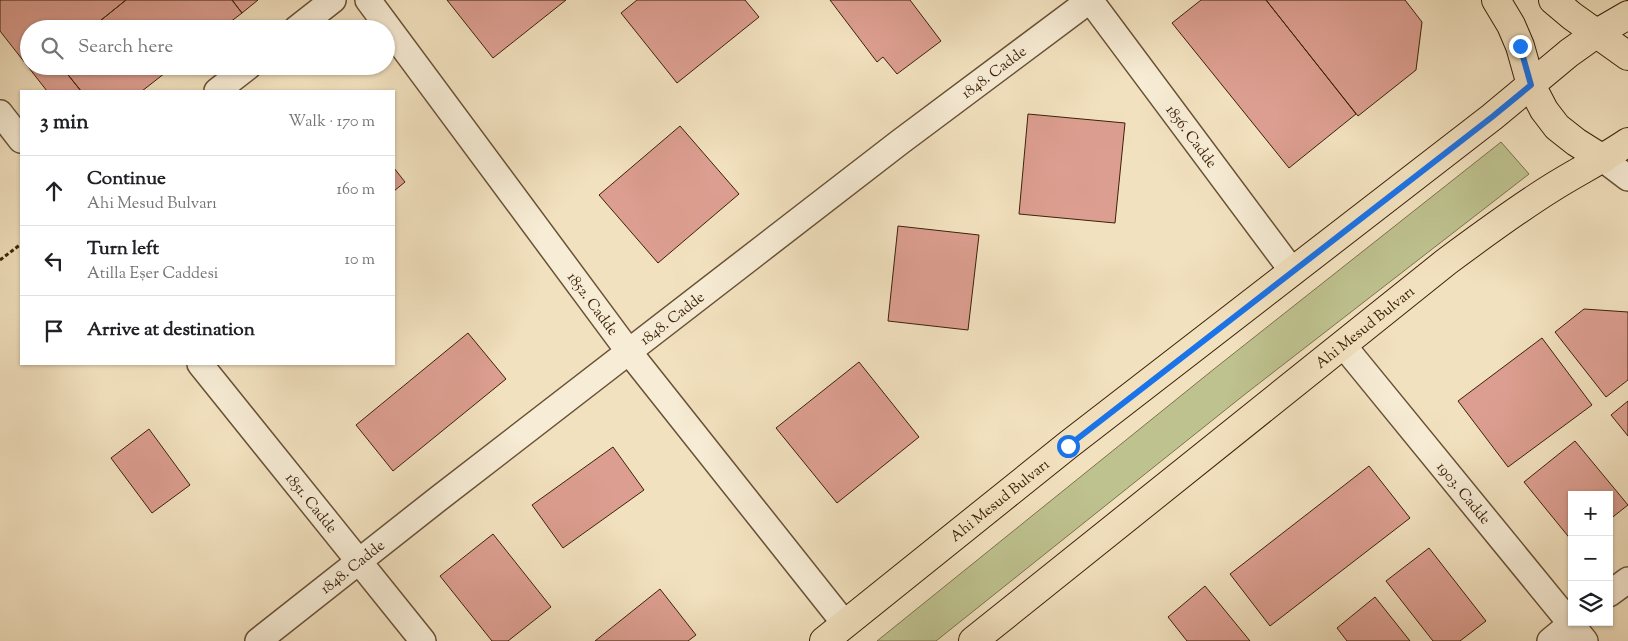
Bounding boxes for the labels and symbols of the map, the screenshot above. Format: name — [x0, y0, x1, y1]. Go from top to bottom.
route end — [1509, 35, 1532, 58]
street label: 1848. Cadde — [958, 42, 1031, 105]
street label: 1856. Cadde — [1160, 101, 1221, 173]
street label: 1852. Cadde — [561, 269, 622, 341]
street label: Ahi Mesud Bulvarı — [1312, 282, 1420, 375]
street label: 1848. Cadde — [636, 288, 710, 351]
route start — [1057, 435, 1080, 458]
street label: Ahi Mesud Bulvarı — [946, 455, 1054, 548]
street label: 1903. Cadde — [1431, 458, 1495, 530]
street label: 1851. Cadde — [280, 469, 341, 538]
street label: 1848. Cadde — [317, 536, 390, 600]

